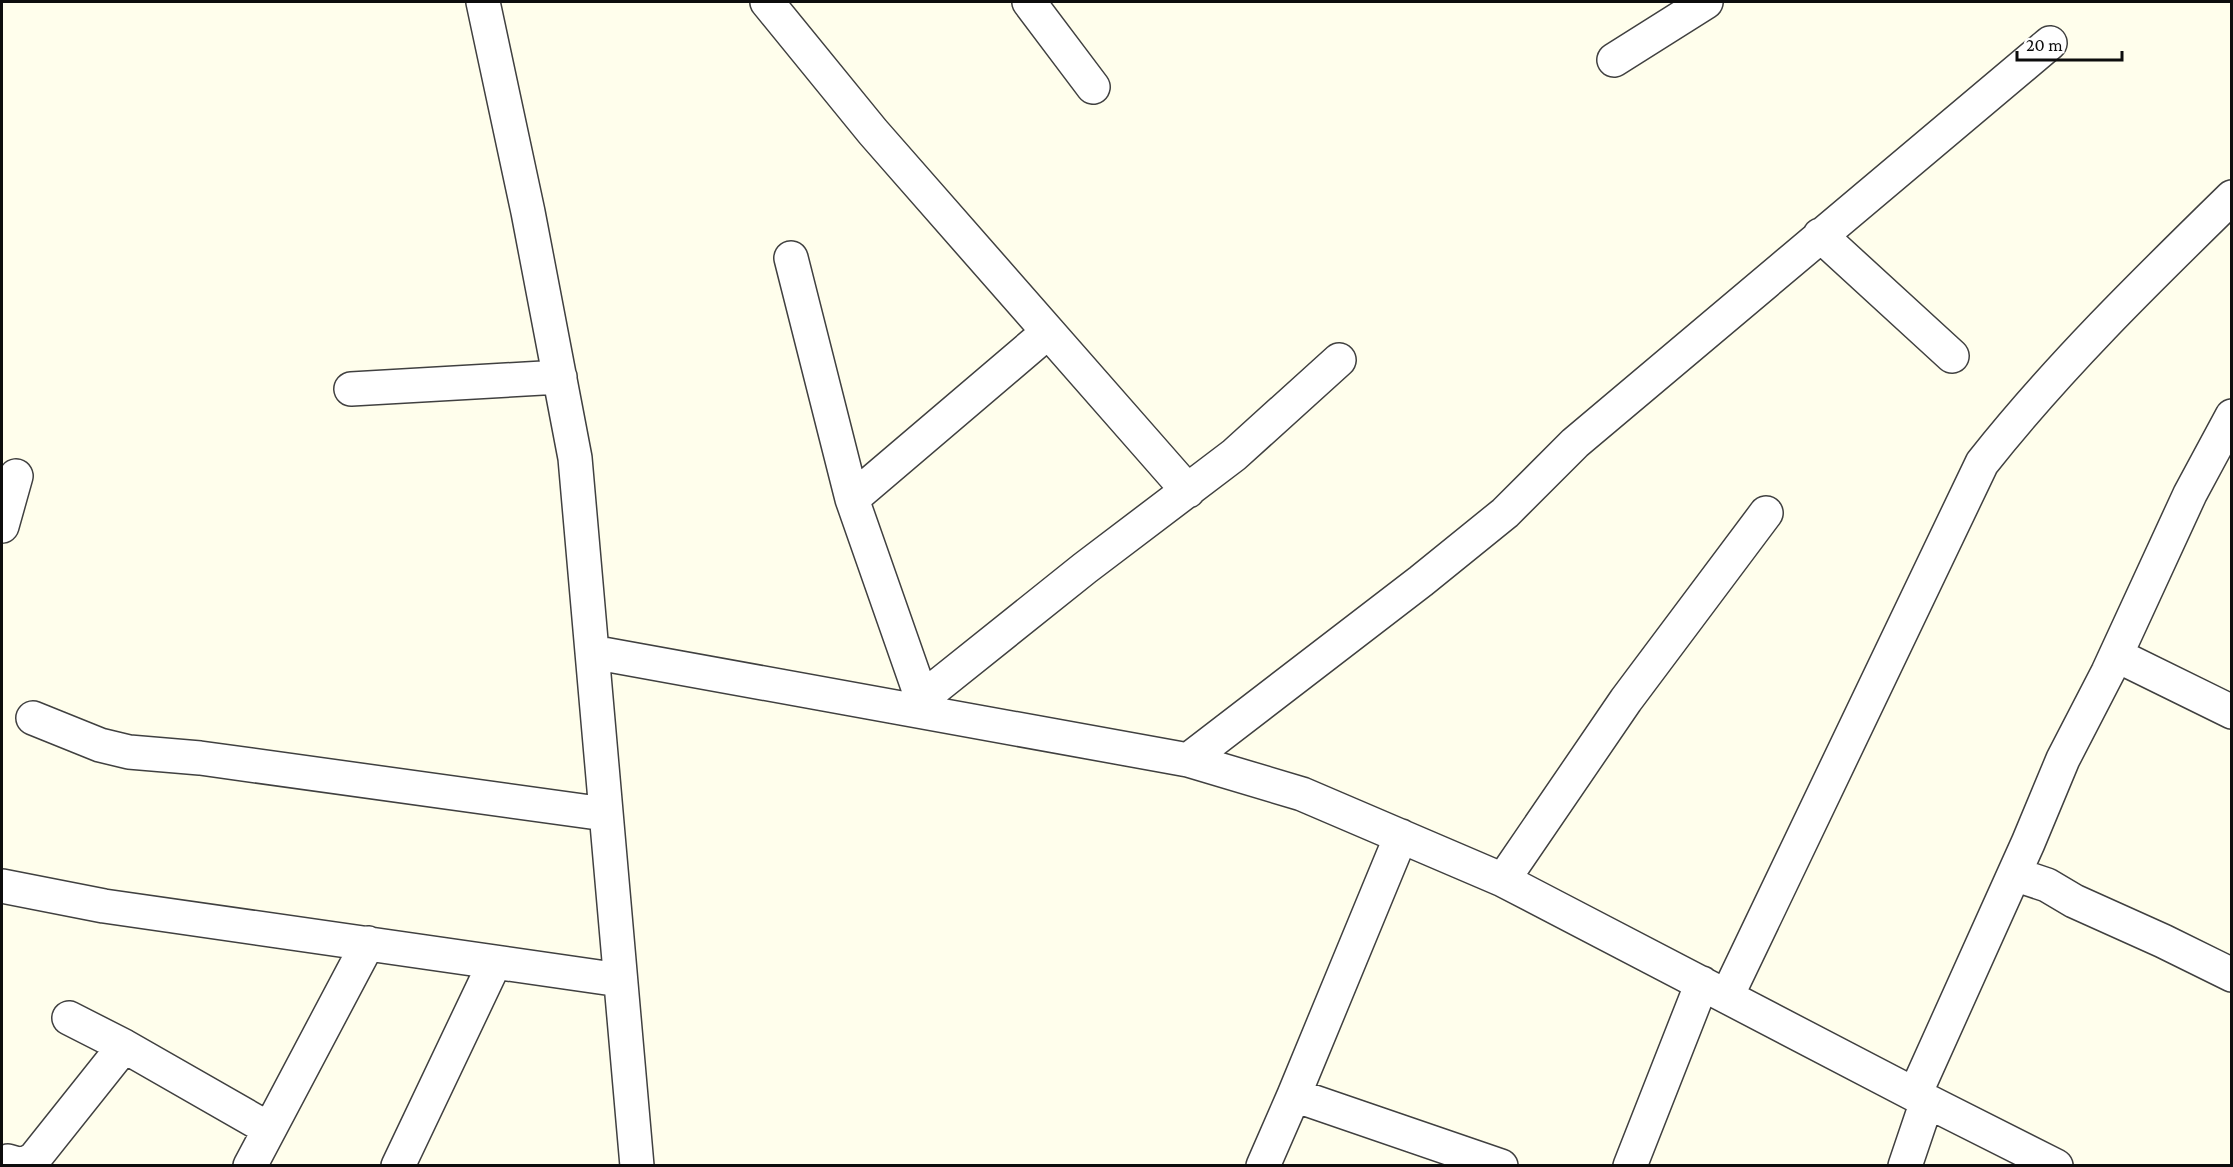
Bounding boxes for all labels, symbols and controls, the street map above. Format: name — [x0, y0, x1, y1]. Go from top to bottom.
scale bar — [2017, 24, 2122, 62]
text: 20 m — [2026, 35, 2063, 55]

